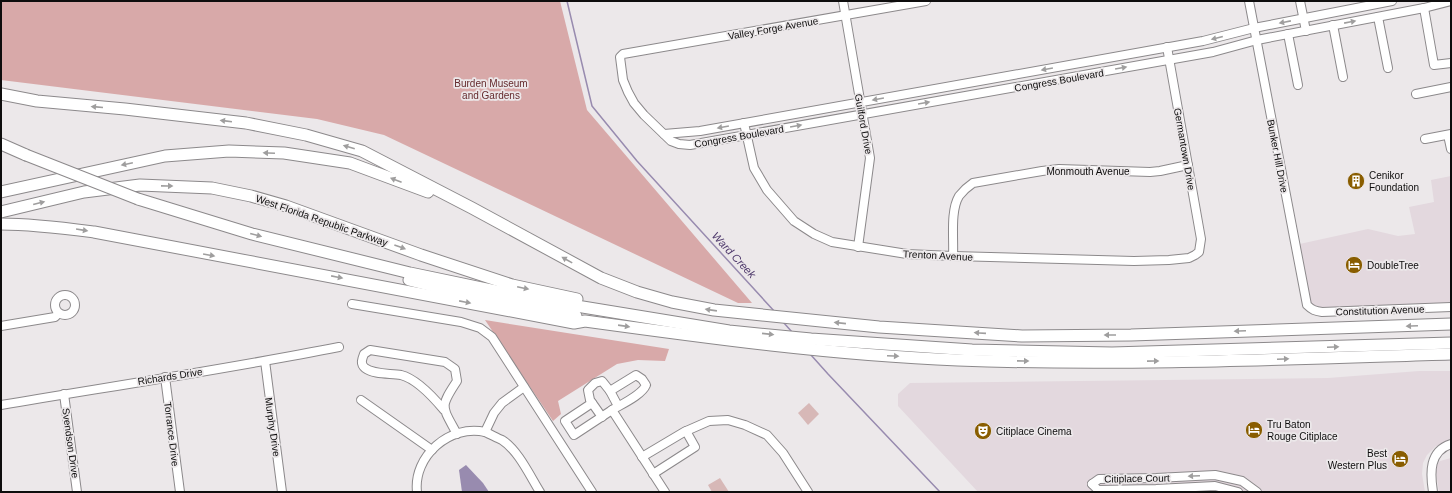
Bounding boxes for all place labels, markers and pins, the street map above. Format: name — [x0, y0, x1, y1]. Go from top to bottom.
place label: Cenikor Foundation — [1369, 170, 1419, 193]
building icon: Cenikor Foundation — [1346, 171, 1366, 191]
hotel icon: DoubleTree — [1344, 255, 1364, 275]
place label: DoubleTree — [1367, 260, 1419, 271]
place label: Tru Baton Rouge Citiplace — [1267, 419, 1338, 442]
hotel icon: Tru Baton Rouge Citiplace — [1244, 420, 1264, 440]
theatre icon: Citiplace Cinema — [973, 421, 993, 441]
place label: Citiplace Cinema — [996, 426, 1072, 437]
place label: Best Western Plus — [1328, 448, 1387, 471]
hotel icon: Best Western Plus — [1390, 449, 1410, 469]

